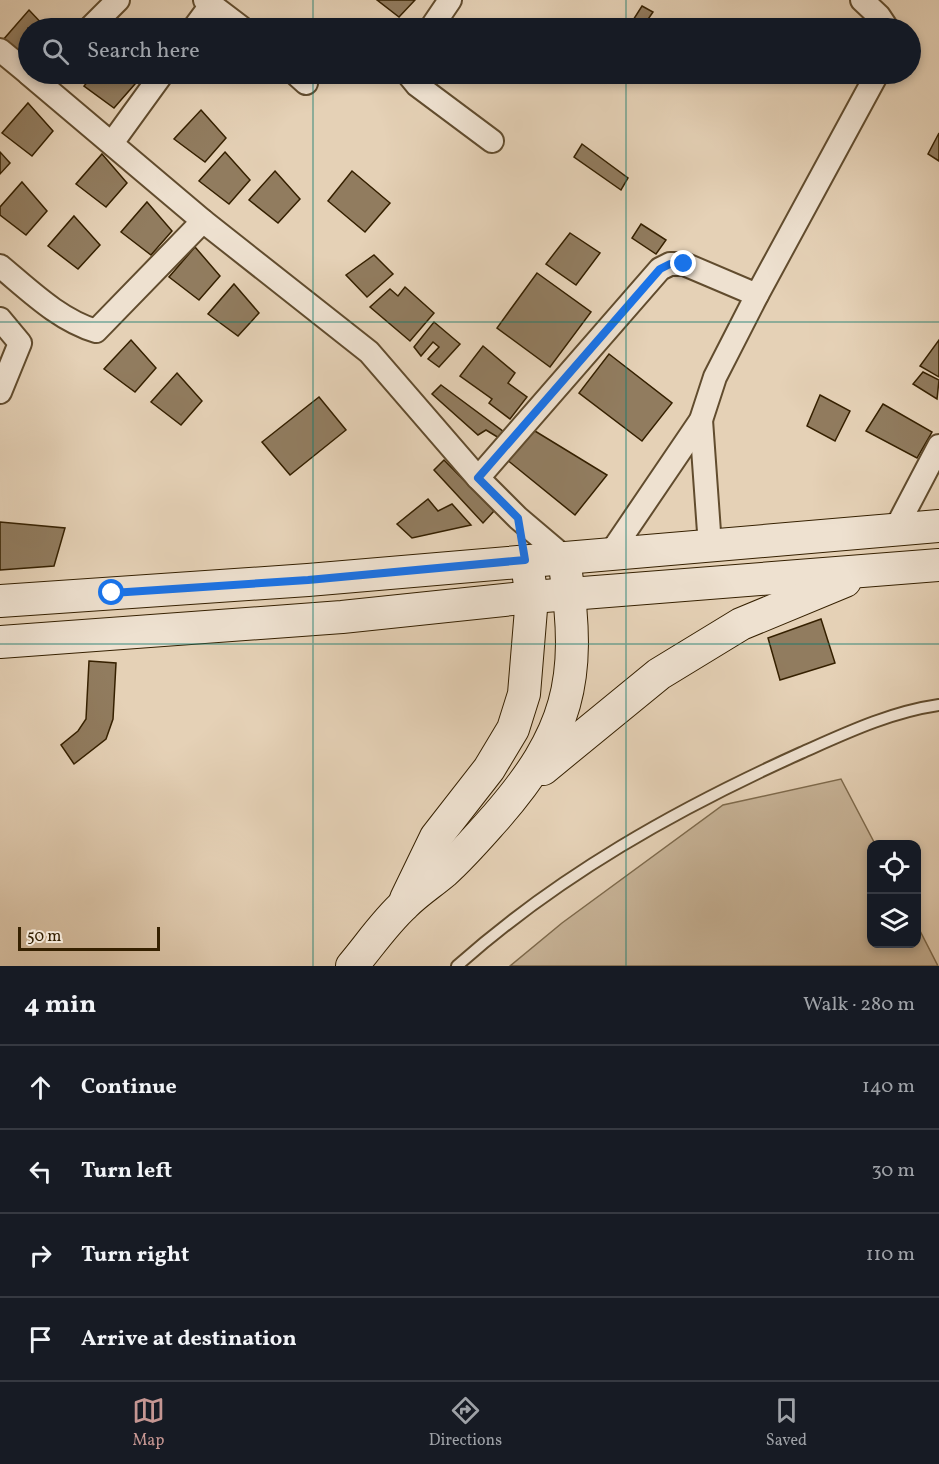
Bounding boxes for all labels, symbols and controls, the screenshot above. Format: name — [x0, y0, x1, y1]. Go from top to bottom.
search box — [18, 18, 921, 84]
icon: search — [39, 35, 72, 68]
text: Search here — [87, 36, 200, 67]
route end — [670, 250, 696, 276]
route start — [98, 579, 124, 605]
map controls — [867, 840, 921, 948]
button: locate — [867, 840, 921, 894]
button: layers — [867, 894, 921, 948]
scale bar — [18, 924, 160, 952]
text: 50 m — [27, 926, 61, 948]
text: 4 min — [24, 987, 96, 1023]
text: Walk · 280 m — [803, 991, 915, 1019]
icon: ahead — [24, 1071, 57, 1104]
text: Continue — [81, 1072, 177, 1103]
text: 140 m — [862, 1073, 915, 1101]
icon: left — [24, 1155, 57, 1188]
text: Turn left — [81, 1156, 172, 1187]
text: 30 m — [871, 1157, 915, 1185]
icon: right — [24, 1239, 57, 1272]
text: Turn right — [81, 1240, 189, 1271]
text: 110 m — [866, 1241, 915, 1269]
icon: arrive — [24, 1323, 57, 1356]
text: Arrive at destination — [81, 1324, 297, 1355]
tab: Map — [132, 1394, 165, 1452]
tab: Directions — [429, 1394, 502, 1452]
tab: Saved — [766, 1394, 807, 1452]

